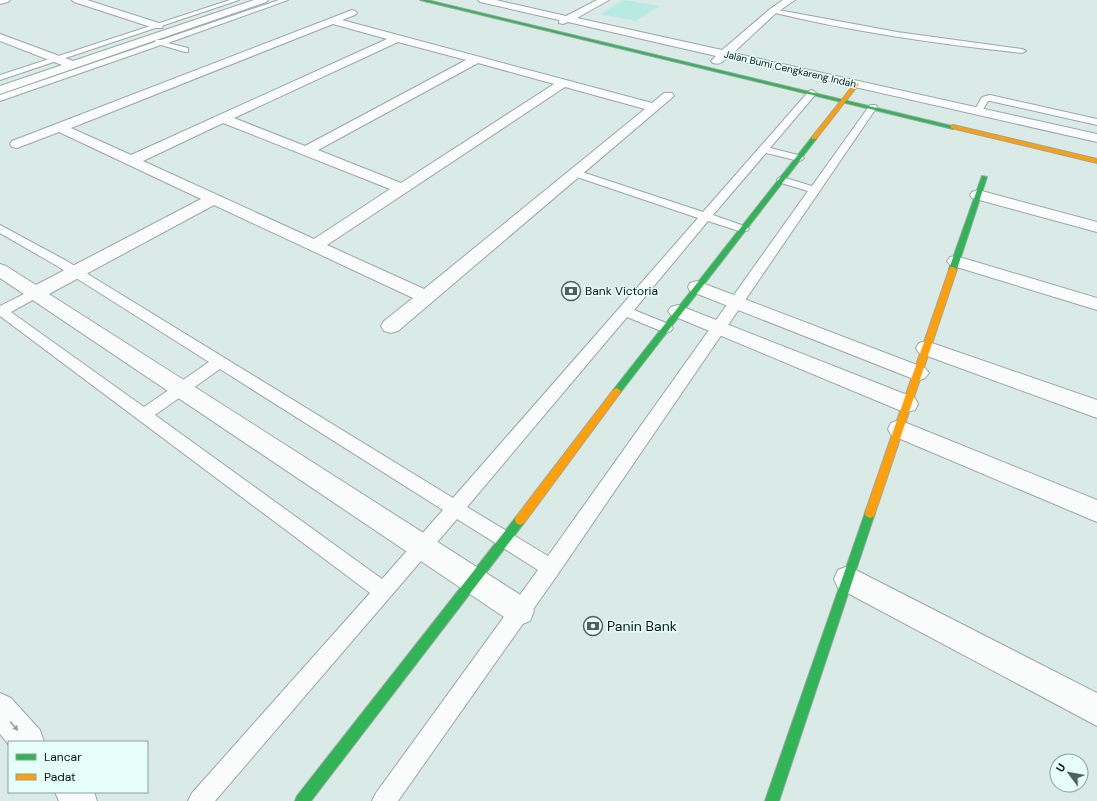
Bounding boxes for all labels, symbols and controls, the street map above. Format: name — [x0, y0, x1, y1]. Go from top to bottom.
street label: Jalan Bumi Cengkareng Indah — [722, 47, 858, 91]
bank icon: Bank Victoria — [560, 280, 582, 302]
place label: Bank Victoria — [585, 283, 658, 299]
bank icon: Panin Bank — [582, 615, 604, 637]
place label: Panin Bank — [607, 617, 677, 635]
one-way arrow — [10, 720, 19, 731]
legend — [8, 741, 148, 793]
text: Lancar — [44, 749, 82, 765]
north arrow — [1049, 753, 1089, 793]
text: U — [1053, 761, 1068, 775]
text: Padat — [44, 769, 76, 785]

